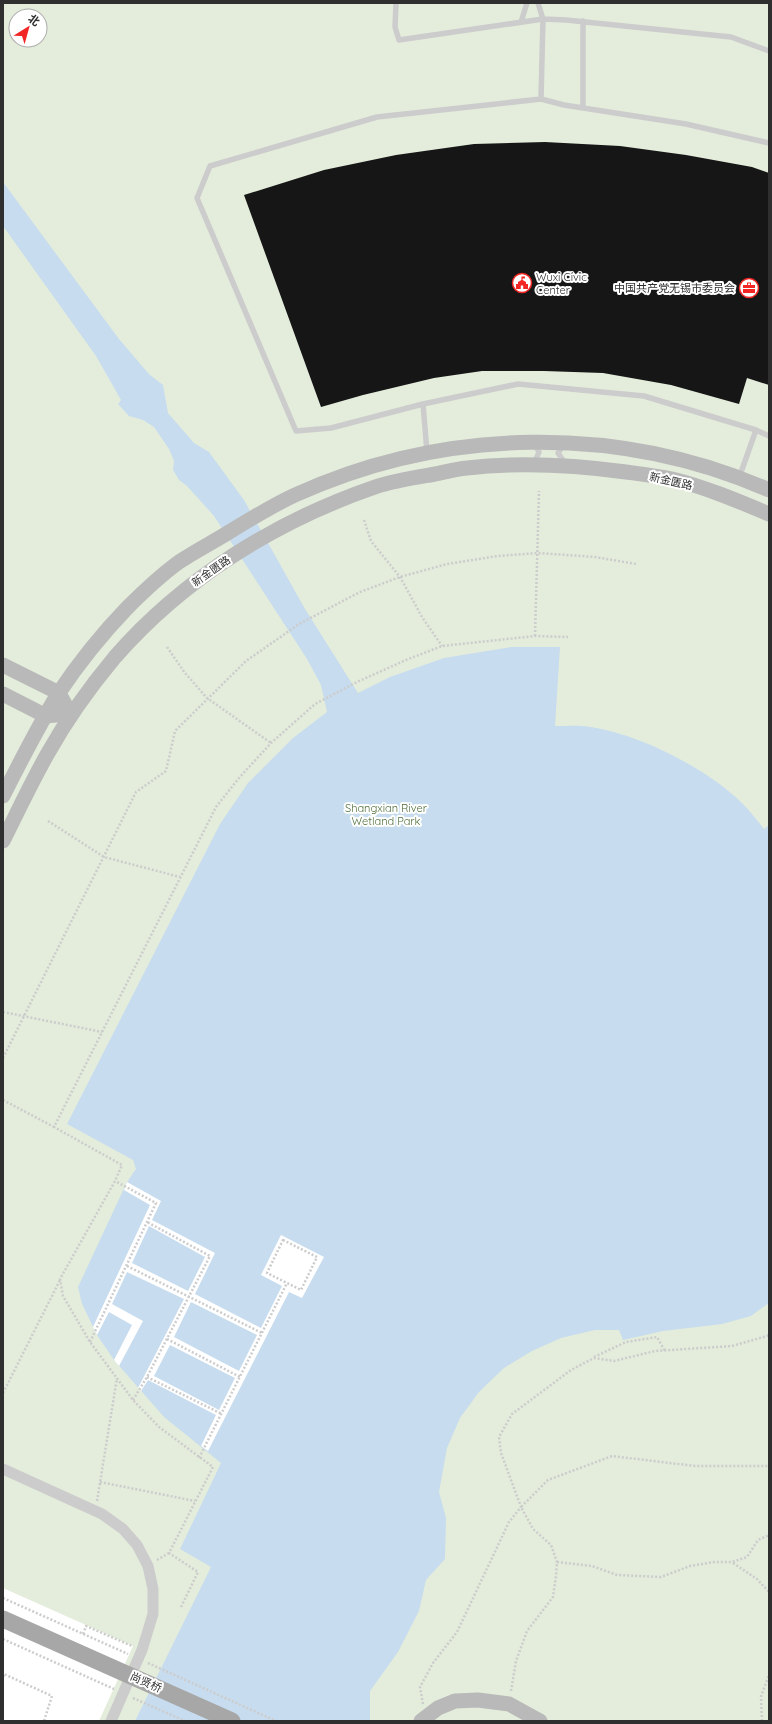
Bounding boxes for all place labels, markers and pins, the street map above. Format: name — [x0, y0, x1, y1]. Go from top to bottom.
place label: Wuxi Civic Center — [536, 270, 587, 297]
public building icon: Wuxi Civic Center — [511, 272, 533, 294]
office icon: 中国共产党无锡市委员会 — [738, 277, 760, 299]
place label: 中国共产党无锡市委员会 — [614, 281, 735, 295]

